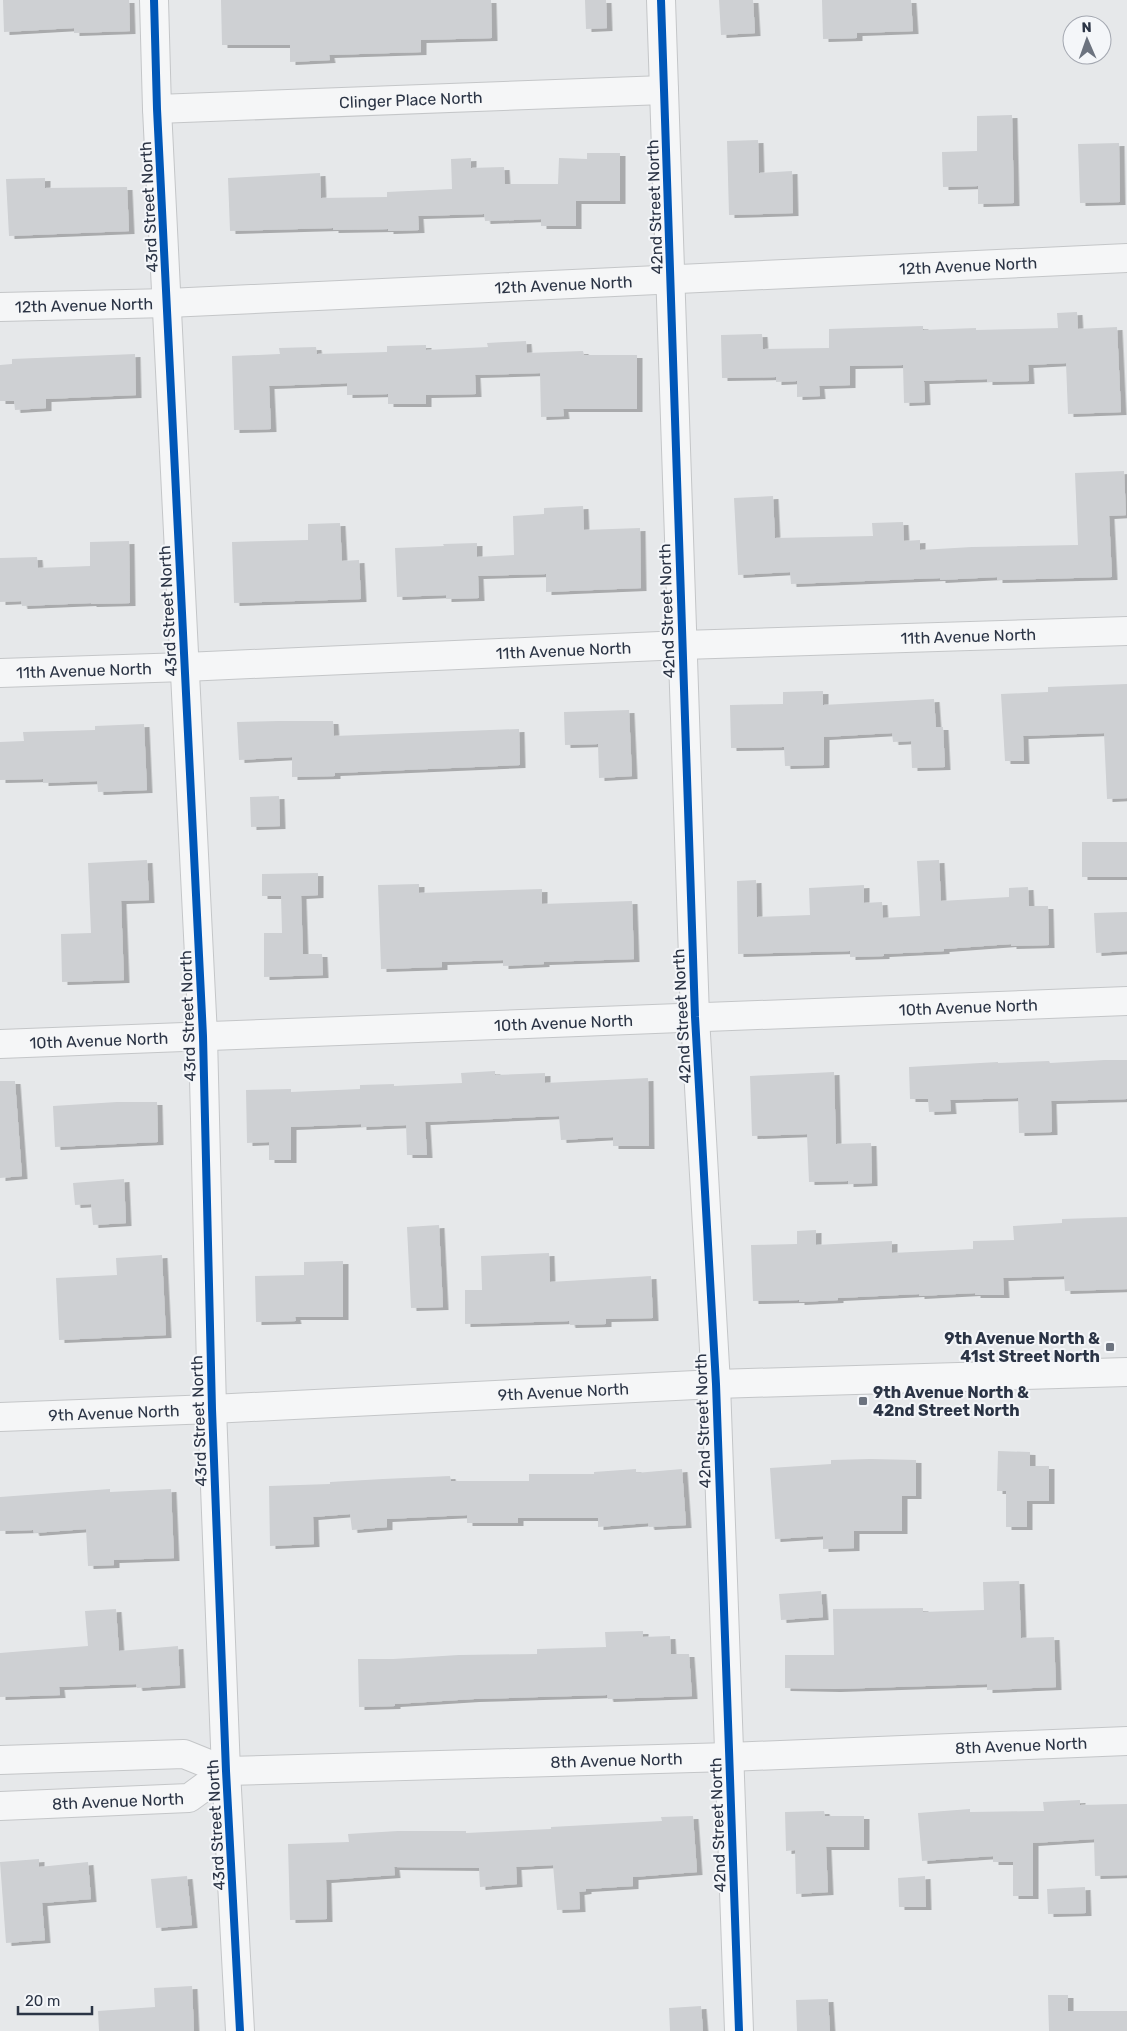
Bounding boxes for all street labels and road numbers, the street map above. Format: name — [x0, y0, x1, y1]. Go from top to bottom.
street label: Clinger Place North — [339, 87, 483, 112]
street label: 42nd Street North — [643, 139, 667, 275]
street label: 43rd Street North — [136, 141, 162, 273]
street label: 12th Avenue North — [899, 253, 1038, 278]
street label: 12th Avenue North — [494, 272, 633, 297]
street label: 12th Avenue North — [15, 294, 153, 316]
street label: 42nd Street North — [655, 543, 679, 679]
street label: 43rd Street North — [155, 545, 181, 677]
street label: 11th Avenue North — [900, 624, 1036, 648]
street label: 11th Avenue North — [495, 638, 632, 663]
street label: 11th Avenue North — [16, 659, 152, 682]
street label: 42nd Street North — [669, 948, 695, 1084]
street label: 43rd Street North — [176, 950, 200, 1082]
street label: 10th Avenue North — [898, 995, 1038, 1019]
street label: 10th Avenue North — [494, 1010, 633, 1035]
street label: 10th Avenue North — [29, 1028, 169, 1052]
street label: 42nd Street North — [691, 1353, 715, 1489]
street label: 43rd Street North — [187, 1355, 211, 1487]
street label: 9th Avenue North — [497, 1379, 630, 1404]
street label: 9th Avenue North — [48, 1401, 180, 1425]
street label: 8th Avenue North — [955, 1733, 1088, 1757]
street label: 8th Avenue North — [550, 1749, 683, 1771]
street label: 42nd Street North — [706, 1757, 730, 1893]
street label: 43rd Street North — [203, 1759, 229, 1891]
street label: 8th Avenue North — [51, 1789, 184, 1813]

